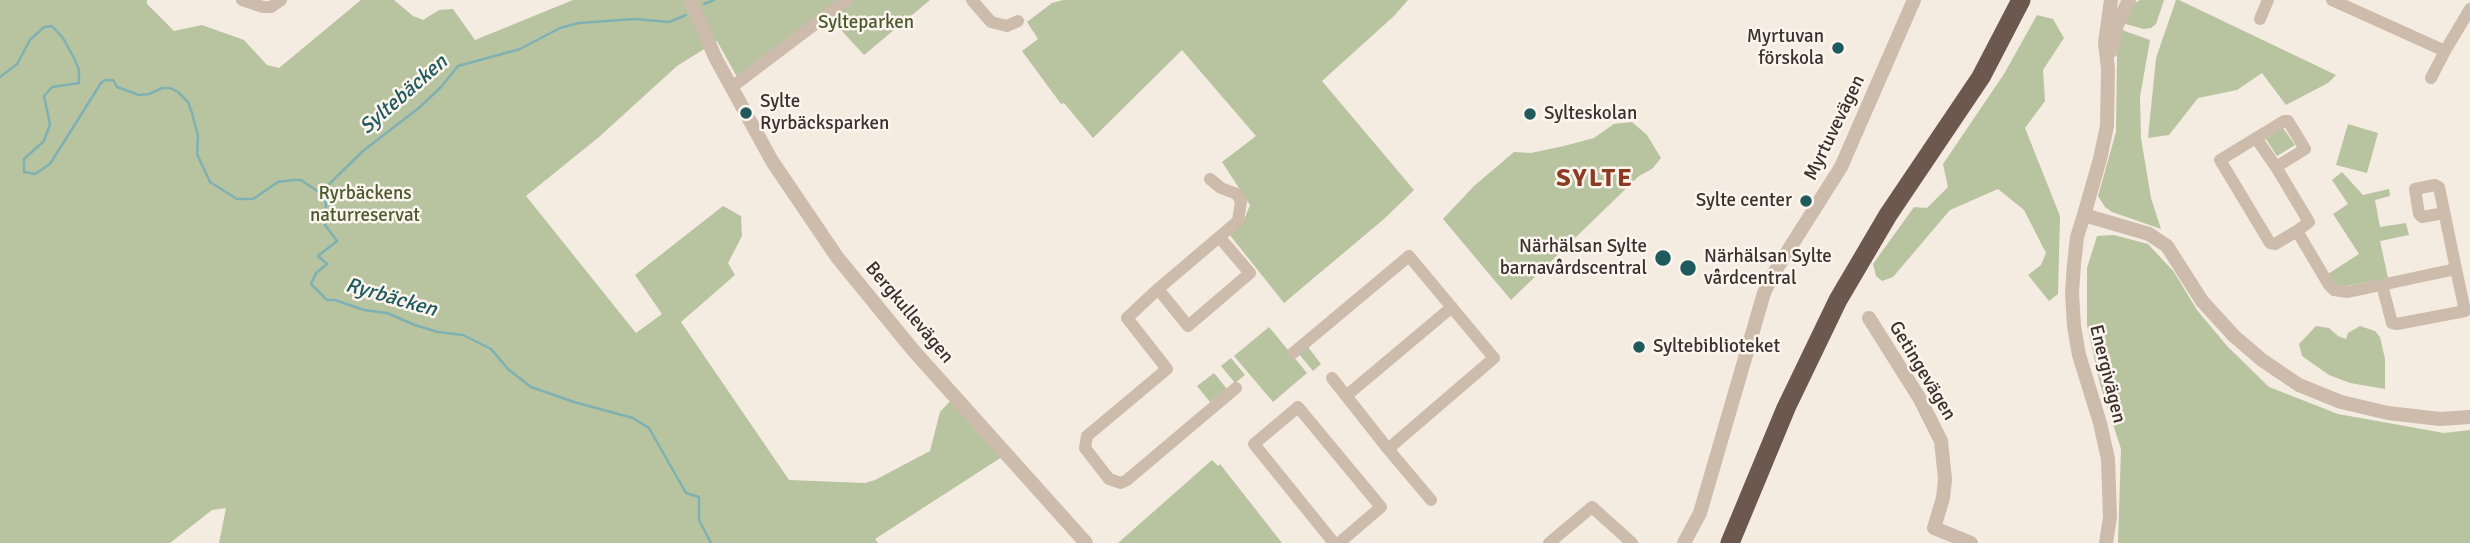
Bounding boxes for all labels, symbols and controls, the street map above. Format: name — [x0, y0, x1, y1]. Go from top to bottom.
park label: Sylteparken — [818, 12, 914, 34]
place label: Myrtuvan förskola — [1747, 26, 1824, 70]
marker: Myrtuvan förskola — [1830, 40, 1846, 56]
water label: Syltebäcken — [355, 50, 453, 140]
street label: Myrtuvevägen — [1800, 72, 1870, 184]
place label: Sylte Ryrbäcksparken — [760, 91, 889, 135]
place label: Sylteskolan — [1544, 103, 1637, 125]
marker: Sylte Ryrbäcksparken — [738, 105, 754, 121]
marker: Sylteskolan — [1522, 106, 1538, 122]
district label: SYLTE — [1557, 163, 1633, 195]
park label: Ryrbäckens naturreservat — [310, 183, 420, 227]
place label: Sylte center — [1696, 190, 1792, 212]
marker: Sylte center — [1798, 193, 1814, 209]
place label: Närhälsan Sylte barnavårdscentral — [1500, 236, 1647, 280]
place label: Närhälsan Sylte vårdcentral — [1704, 246, 1832, 290]
marker: Närhälsan Sylte barnavårdscentral — [1653, 248, 1673, 268]
street label: Bergkullevägen — [860, 258, 958, 368]
marker: Närhälsan Sylte vårdcentral — [1678, 258, 1698, 278]
water label: Ryrbäcken — [342, 273, 440, 323]
street label: Getingevägen — [1884, 317, 1960, 425]
street label: Energivägen — [2084, 323, 2130, 425]
place label: Syltebiblioteket — [1653, 336, 1780, 358]
marker: Syltebiblioteket — [1631, 339, 1647, 355]

